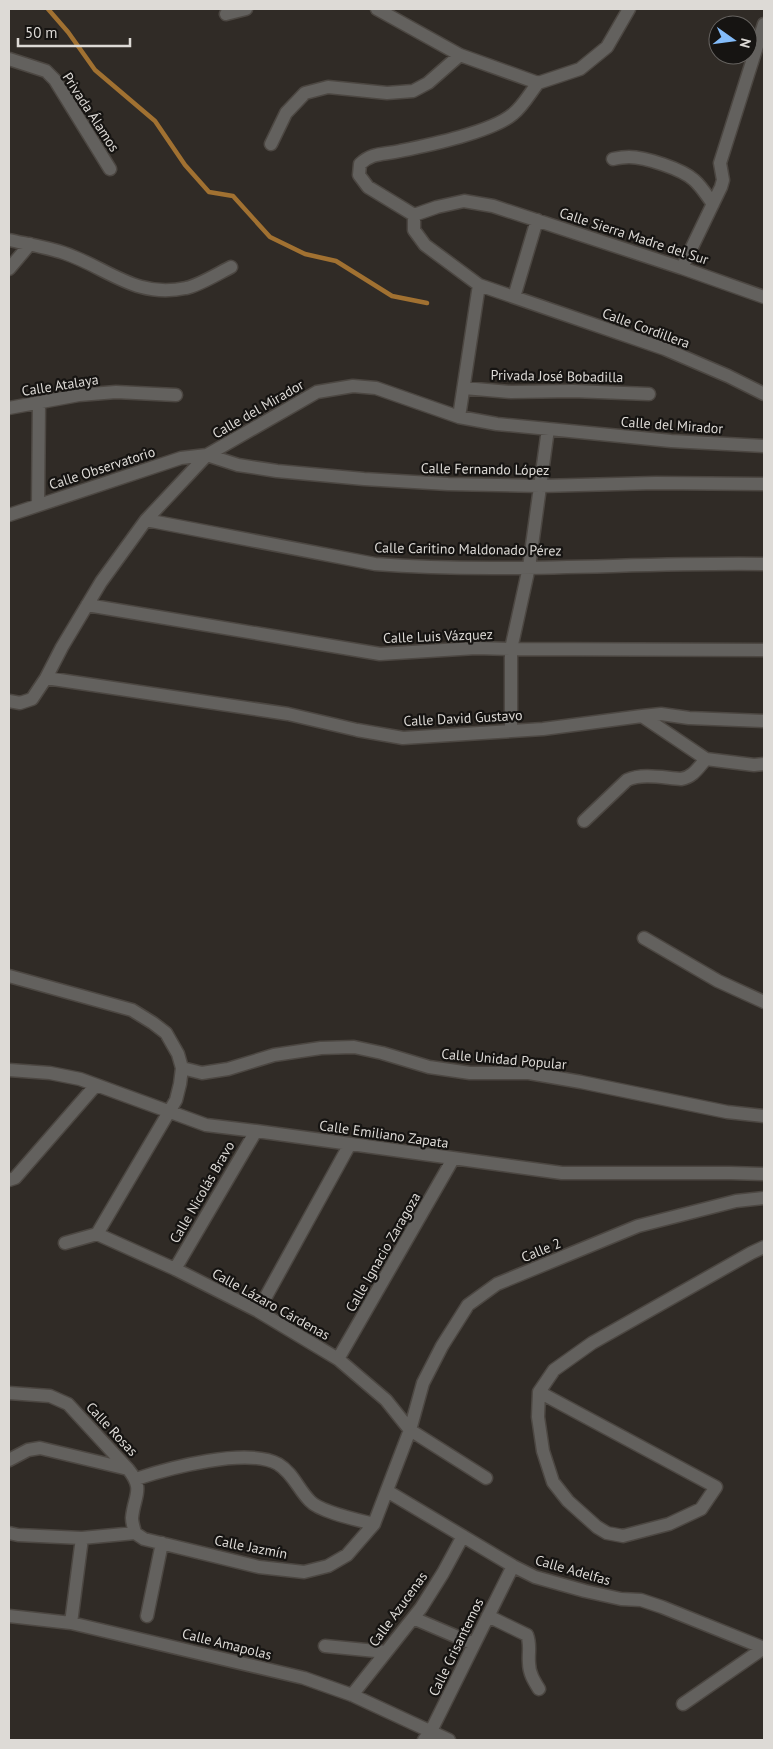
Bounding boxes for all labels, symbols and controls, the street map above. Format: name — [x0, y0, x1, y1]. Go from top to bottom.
scale bar — [18, 15, 130, 47]
north arrow — [708, 15, 758, 65]
text: 50 m — [25, 23, 58, 42]
text: N — [736, 37, 755, 50]
street label: Privada Álamos — [59, 69, 123, 155]
street label: Calle Sierra Madre del Sur — [557, 203, 711, 269]
street label: Calle Cordillera — [600, 304, 692, 352]
street label: Privada José Bobadilla — [491, 366, 624, 386]
street label: Calle Atalaya — [20, 370, 100, 400]
street label: Calle del Mirador — [209, 375, 307, 442]
street label: Calle del Mirador — [620, 412, 724, 438]
street label: Calle Observatorio — [47, 442, 157, 494]
street label: Calle Fernando López — [421, 459, 549, 479]
street label: Calle Caritino Maldonado Pérez — [374, 538, 562, 560]
street label: Calle Luis Vázquez — [383, 625, 493, 647]
street label: Calle David Gustavo — [403, 706, 523, 730]
street label: Calle Unidad Popular — [441, 1045, 568, 1073]
street label: Calle Emiliano Zapata — [318, 1116, 450, 1152]
street label: Calle Nicolás Bravo — [165, 1138, 239, 1246]
street label: Calle Ignacio Zaragoza — [341, 1189, 425, 1315]
street label: Calle 2 — [518, 1234, 564, 1266]
street label: Calle Lázaro Cárdenas — [209, 1264, 333, 1344]
street label: Calle Rosas — [82, 1398, 142, 1460]
street label: Calle Jazmín — [213, 1531, 289, 1563]
street label: Calle Adelfas — [533, 1551, 613, 1589]
street label: Calle Azucenas — [365, 1568, 431, 1650]
street label: Calle Crisantemos — [424, 1595, 488, 1699]
street label: Calle Amapolas — [180, 1624, 274, 1664]

